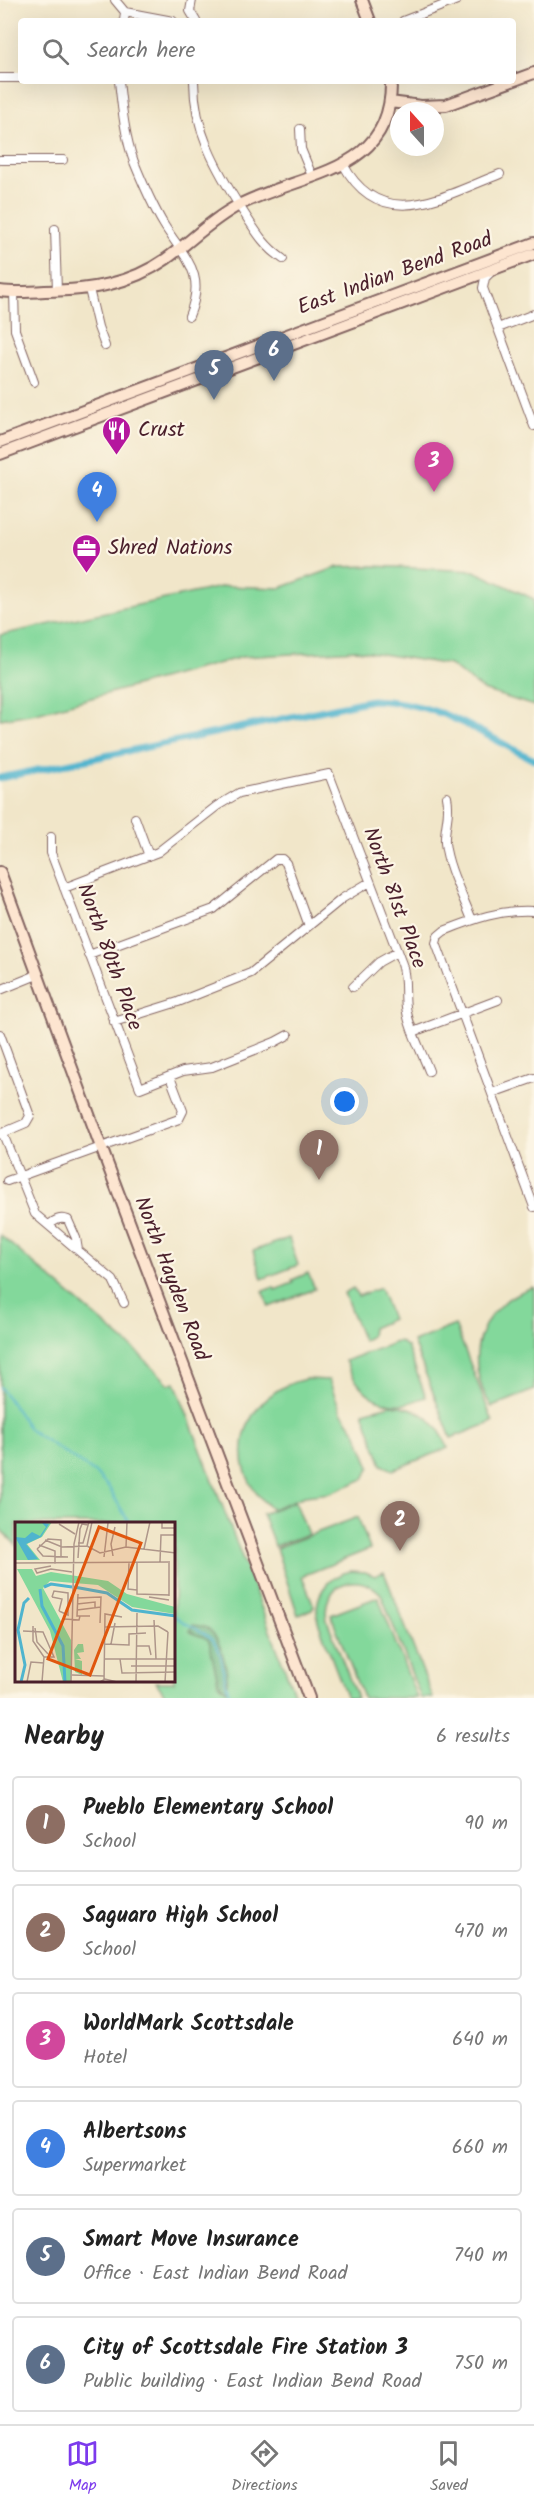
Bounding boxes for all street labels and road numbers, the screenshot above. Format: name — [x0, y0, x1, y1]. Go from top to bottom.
street label: East Indian Bend Road — [293, 223, 498, 325]
street label: North 81st Place — [353, 823, 435, 974]
street label: North 80th Place — [67, 879, 151, 1036]
street label: North Hayden Road — [124, 1192, 218, 1367]

